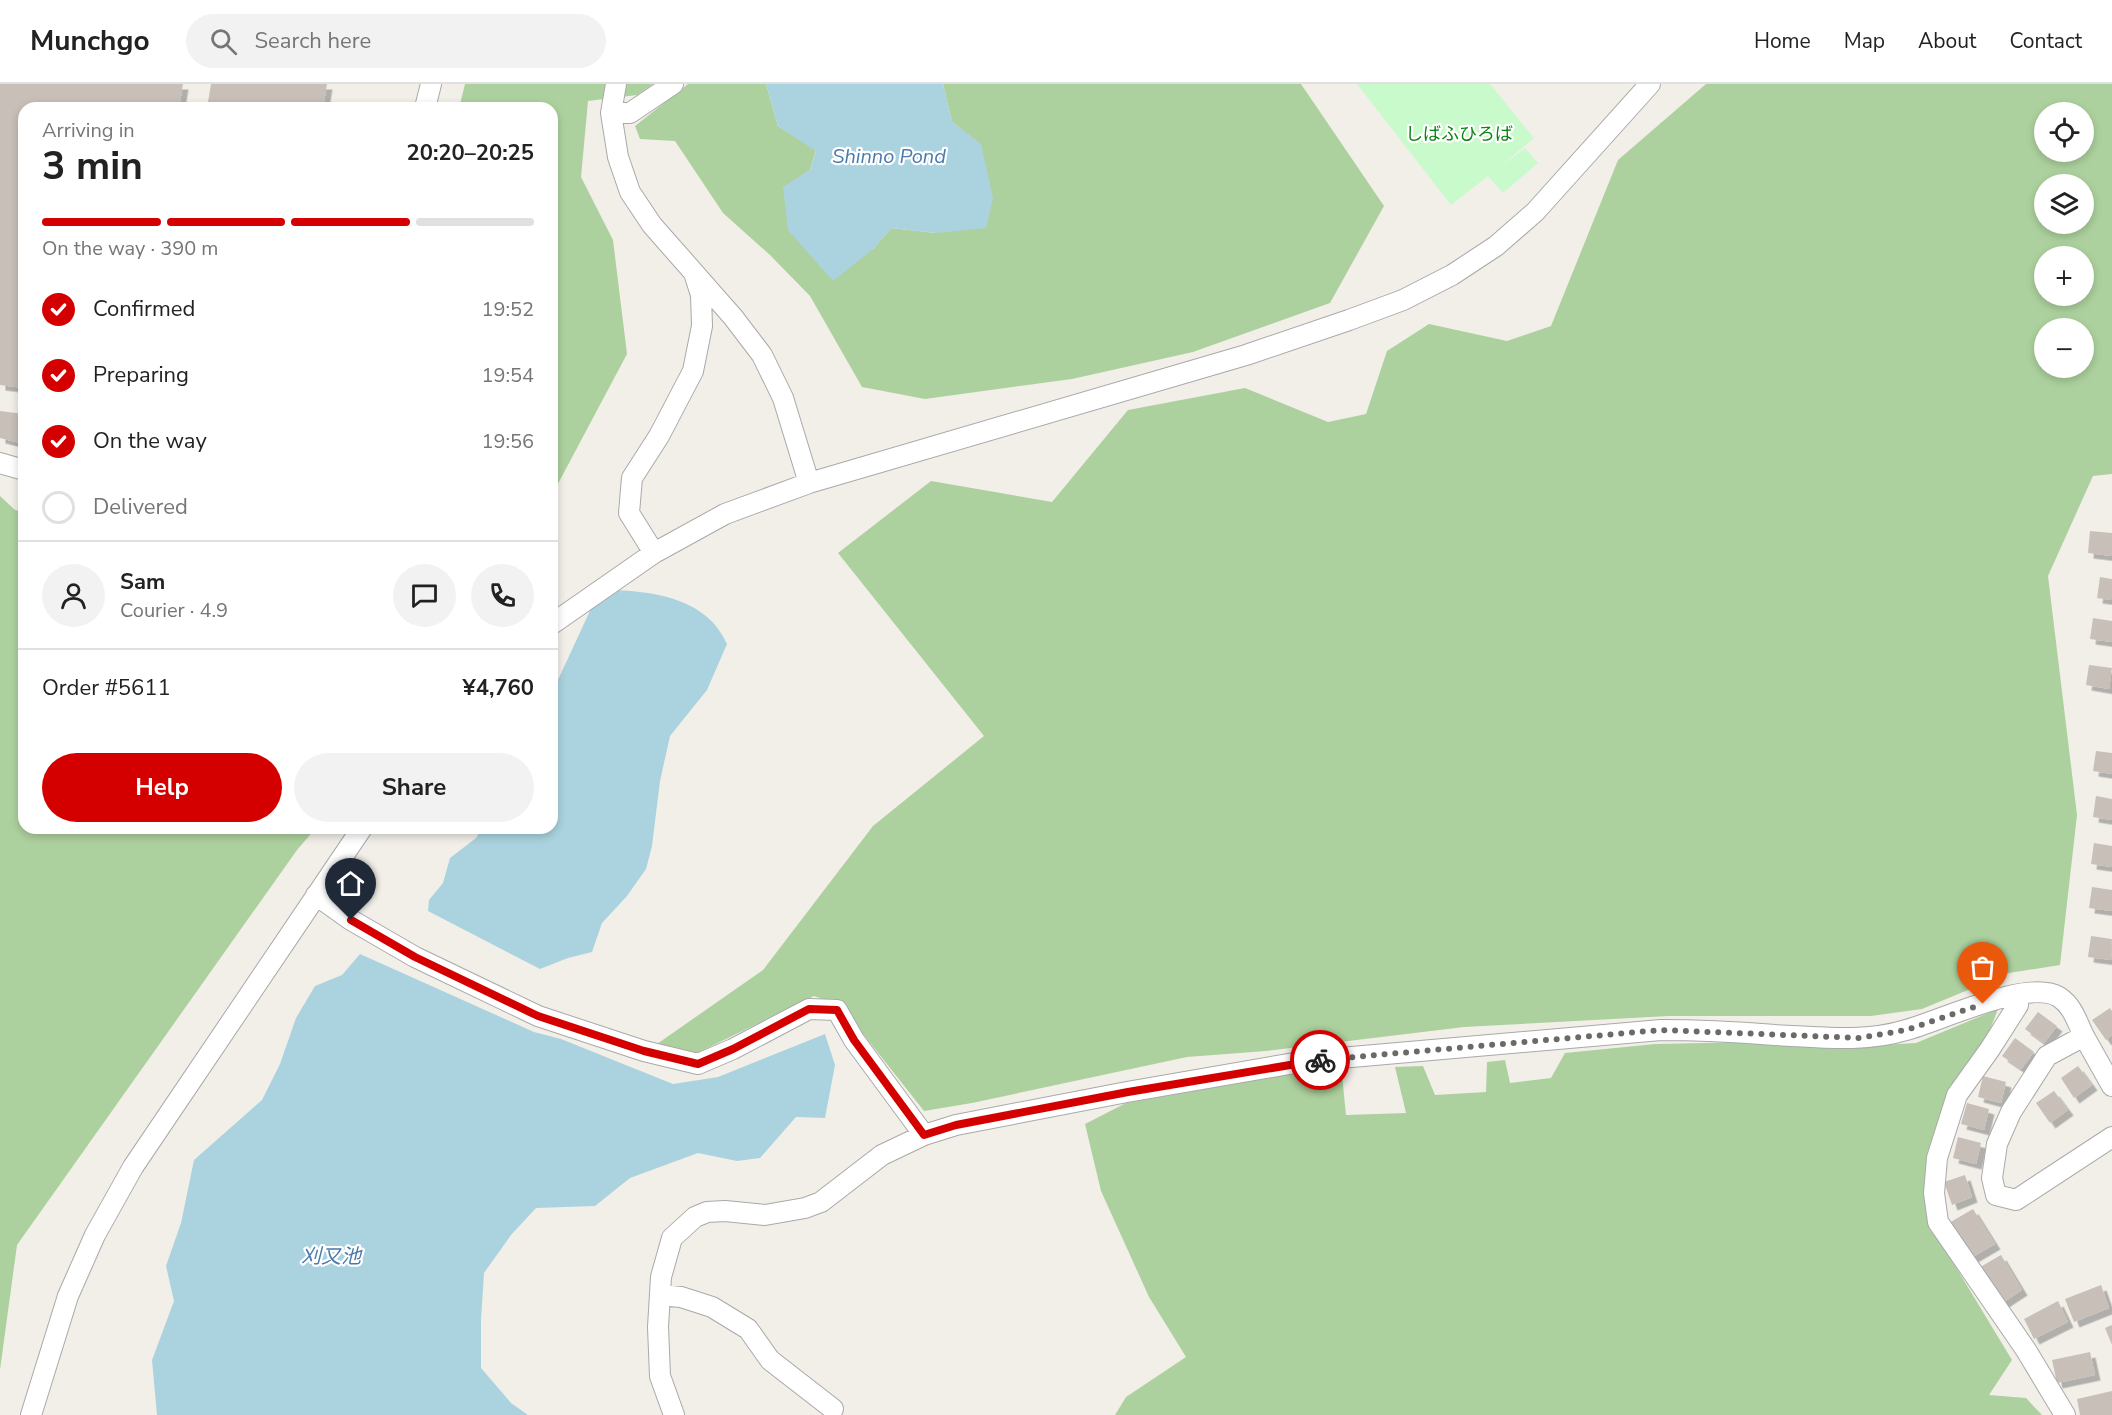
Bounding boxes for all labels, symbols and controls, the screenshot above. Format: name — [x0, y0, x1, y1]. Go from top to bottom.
search box — [186, 14, 606, 68]
text: Munchgo — [30, 22, 150, 60]
icon: search — [207, 25, 240, 58]
text: Search here — [255, 26, 371, 56]
text: Home — [1754, 27, 1811, 55]
text: Map — [1844, 27, 1885, 55]
text: About — [1918, 27, 1976, 55]
text: Contact — [2009, 27, 2082, 55]
map controls — [2034, 102, 2094, 378]
button: locate — [2034, 102, 2094, 162]
text: Arriving in — [42, 117, 135, 144]
park label: しばふひろば — [1405, 122, 1513, 146]
text: 20:20–20:25 — [406, 138, 534, 168]
text: 3 min — [42, 140, 143, 193]
water label: Shinno Pond — [832, 143, 946, 170]
button: layers — [2034, 174, 2094, 234]
text: On the way · 390 m — [42, 235, 218, 262]
button: + — [2034, 246, 2094, 306]
icon: check — [42, 293, 75, 326]
text: Confirmed — [93, 294, 195, 324]
text: 19:52 — [481, 296, 534, 323]
button: − — [2034, 318, 2094, 378]
icon: check — [42, 359, 75, 392]
text: Preparing — [93, 360, 189, 390]
text: 19:54 — [481, 362, 534, 389]
icon: check — [42, 425, 75, 458]
text: On the way — [93, 426, 207, 456]
text: 19:56 — [481, 428, 534, 455]
text: Delivered — [93, 492, 188, 522]
button: person — [42, 564, 105, 627]
button: chat — [393, 564, 456, 627]
button: phone — [471, 564, 534, 627]
text: Sam — [120, 567, 165, 597]
text: Courier · 4.9 — [120, 597, 228, 624]
text: Order #5611 — [42, 673, 171, 703]
text: ¥4,760 — [463, 673, 534, 703]
button: Help — [42, 753, 282, 822]
button: Share — [294, 753, 534, 822]
pin — [325, 858, 376, 920]
icon: home — [334, 867, 367, 900]
pin — [1957, 942, 2008, 1004]
icon: bag — [1966, 951, 1999, 984]
courier — [1290, 1030, 1350, 1090]
icon: bike — [1304, 1044, 1337, 1077]
water label: 刈又池 — [301, 1243, 363, 1270]

